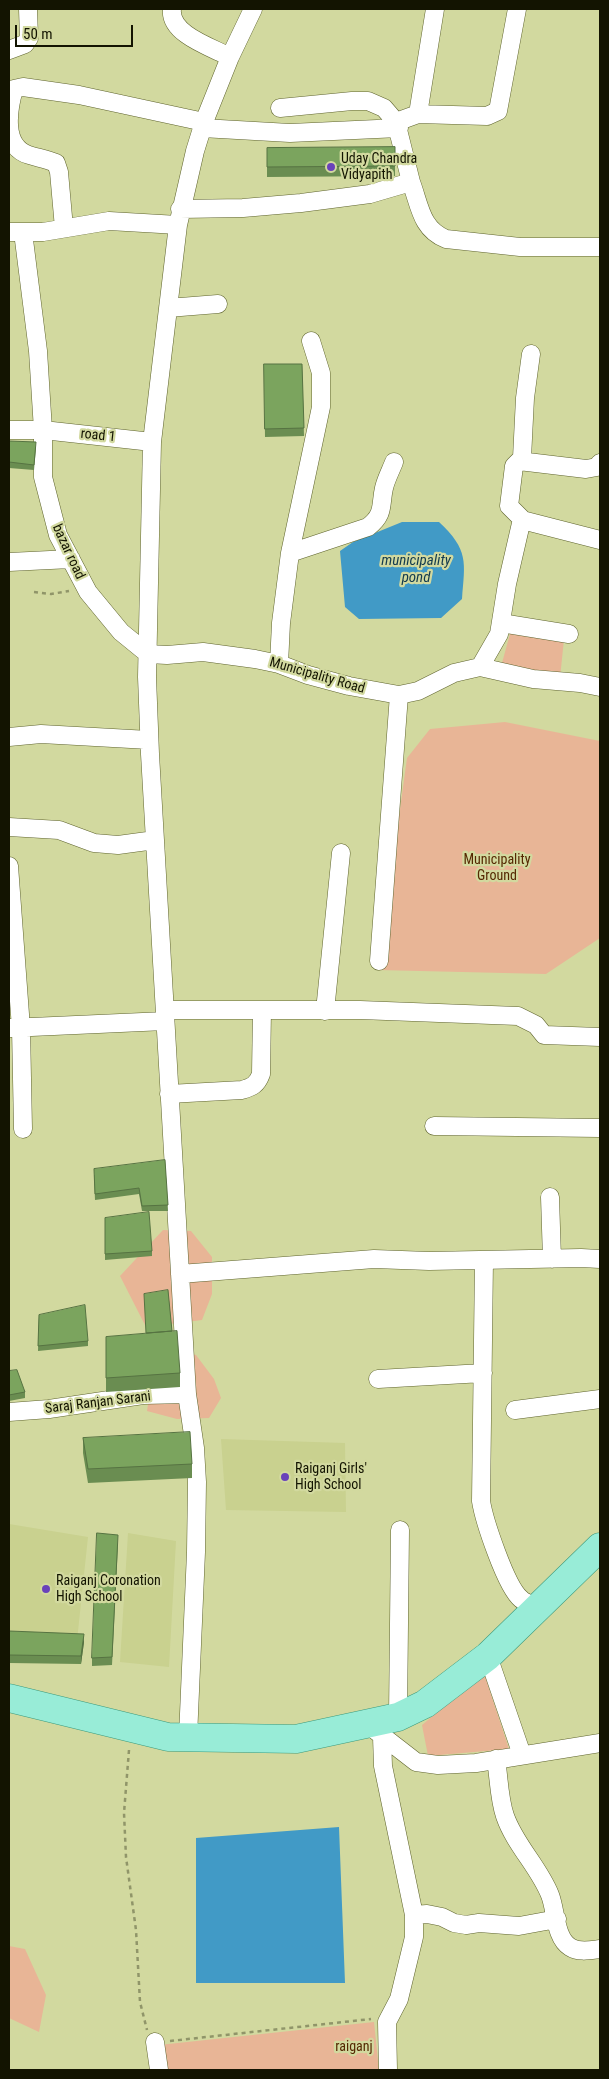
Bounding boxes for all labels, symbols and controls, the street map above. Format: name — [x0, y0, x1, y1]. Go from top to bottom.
scale bar — [18, 15, 135, 47]
text: 50 m — [23, 25, 53, 43]
place label: Uday Chandra Vidyapith — [341, 151, 417, 184]
marker: Uday Chandra Vidyapith — [325, 161, 337, 173]
street label: road 1 — [80, 426, 116, 446]
street label: bazar road — [48, 522, 88, 582]
water label: municipality pond — [381, 552, 451, 587]
street label: Municipality Road — [267, 654, 367, 698]
park label: Municipality Ground — [463, 852, 531, 884]
street label: Saraj Ranjan Sarani — [44, 1388, 152, 1418]
place label: Raiganj Girls' High School — [295, 1461, 367, 1494]
marker: Raiganj Girls' High School — [279, 1471, 291, 1483]
place label: Raiganj Coronation High School — [56, 1573, 161, 1605]
marker: Raiganj Coronation High School — [40, 1583, 52, 1595]
park label: raiganj — [335, 2039, 373, 2055]

